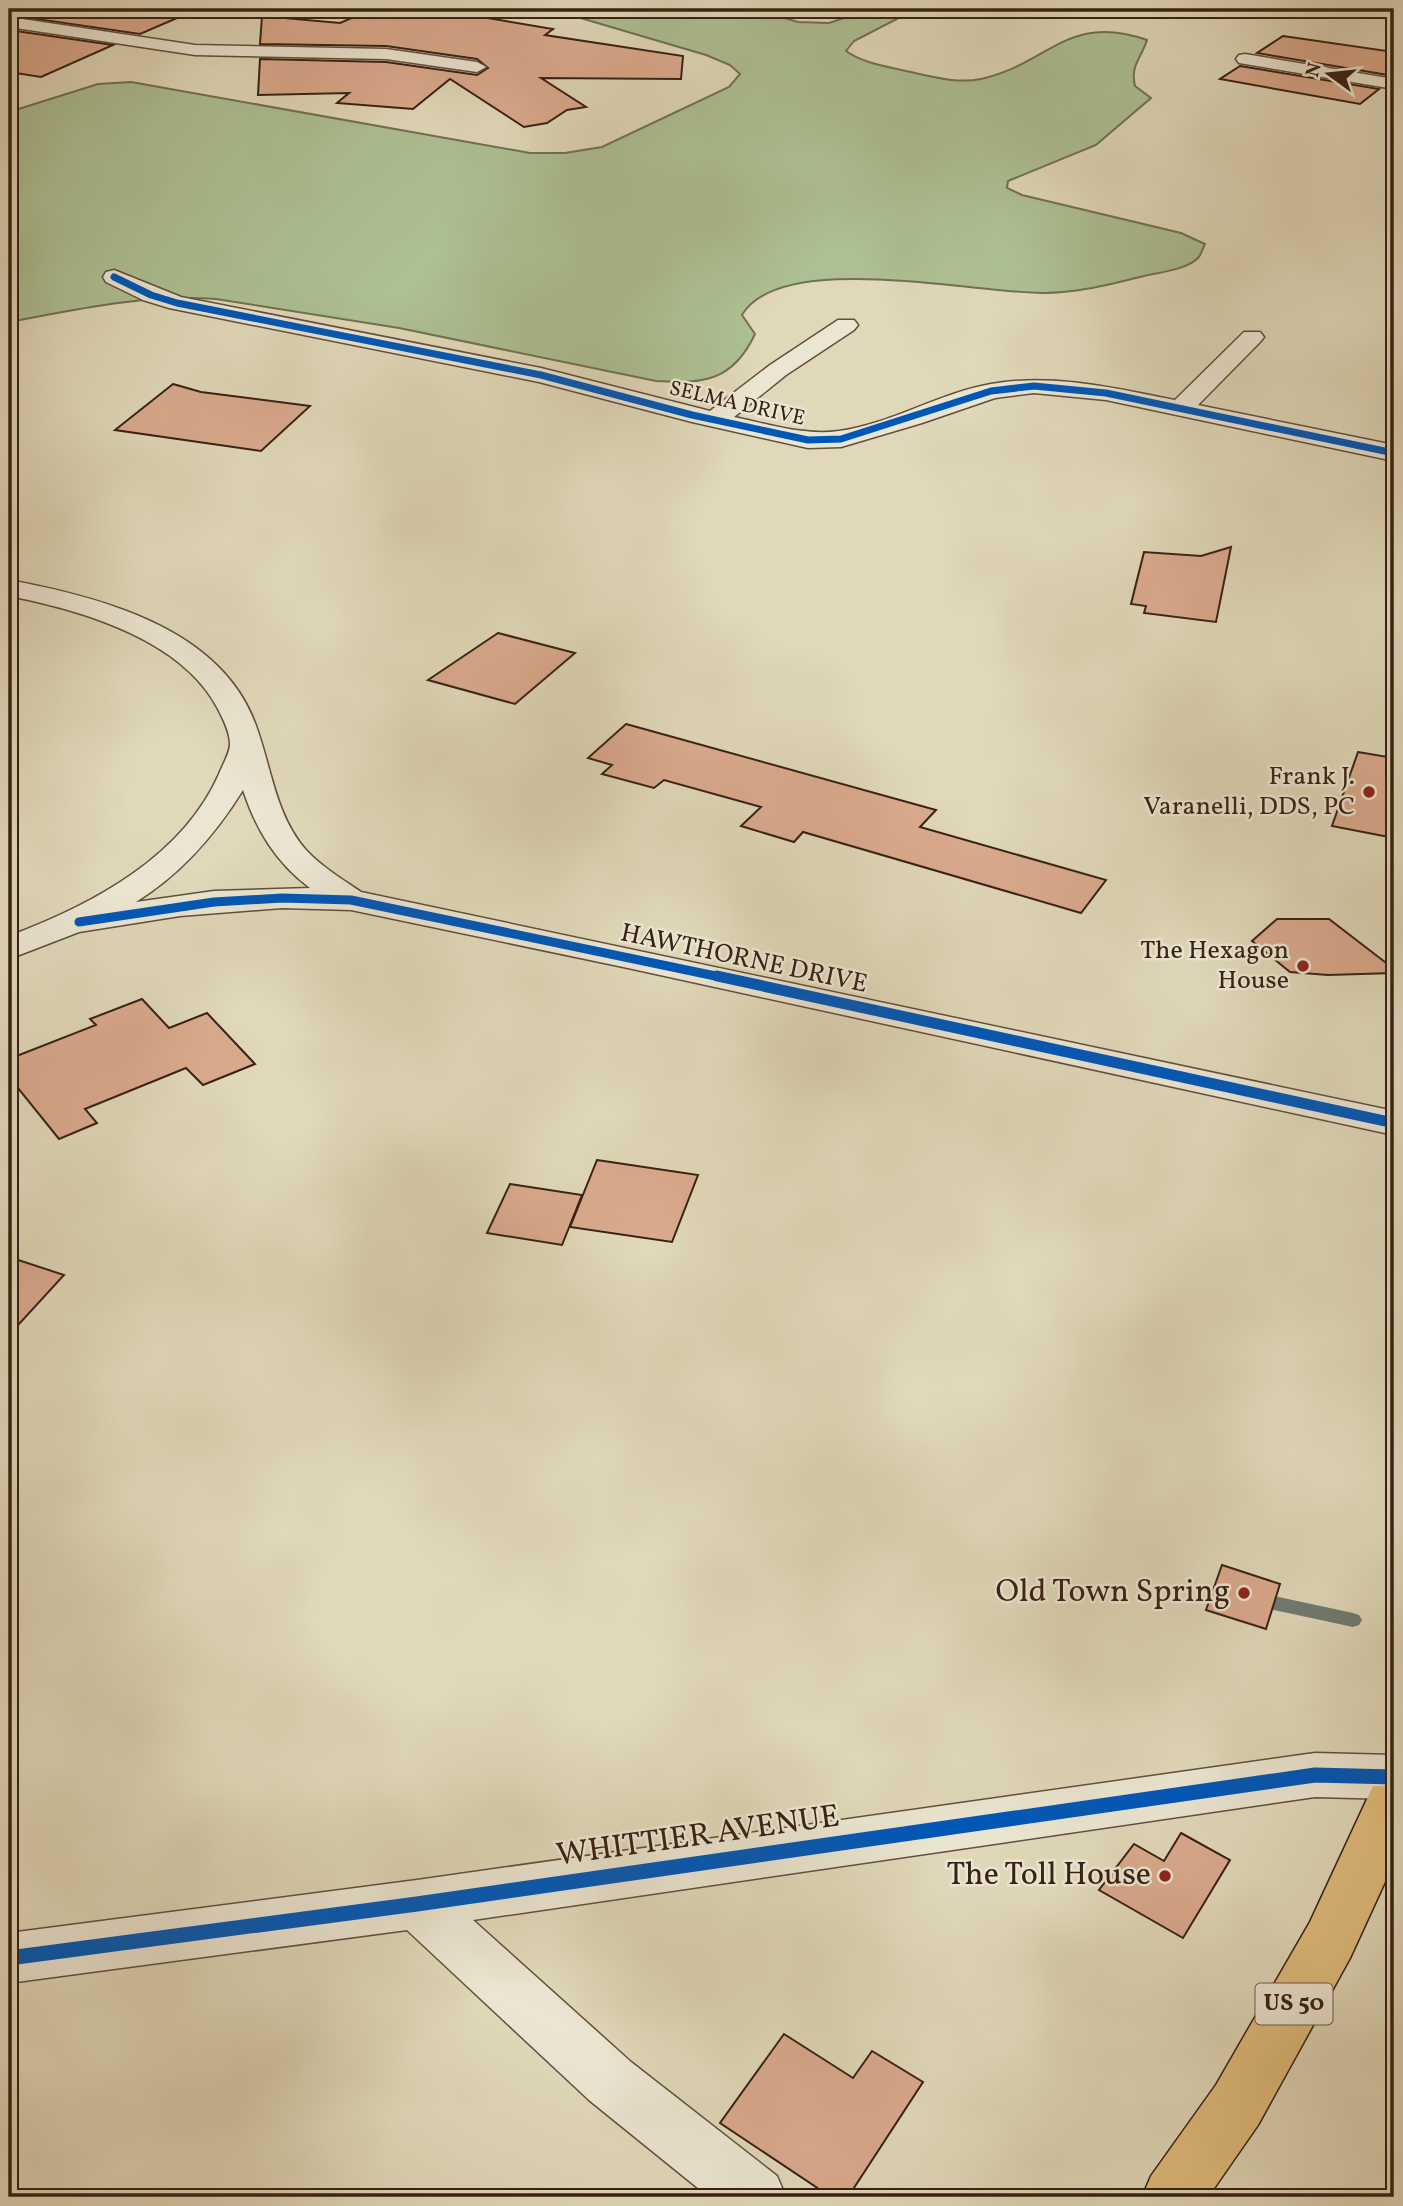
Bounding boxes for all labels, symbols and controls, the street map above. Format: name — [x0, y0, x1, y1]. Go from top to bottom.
north arrow — [1294, 38, 1364, 108]
text: N — [1300, 60, 1329, 80]
street label: SELMA DRIVE — [666, 374, 808, 434]
place label: Frank J. Varanelli, DDS, PC — [1143, 759, 1355, 825]
marker: Frank J. Varanelli, DDS, PC — [1361, 784, 1377, 800]
street label: HAWTHORNE DRIVE — [617, 915, 871, 1003]
place label: The Hexagon House — [1140, 933, 1289, 999]
marker: The Hexagon House — [1295, 958, 1311, 974]
place label: Old Town Spring — [996, 1571, 1230, 1615]
marker: Old Town Spring — [1236, 1585, 1252, 1601]
street label: WHITTIER AVENUE — [554, 1795, 842, 1879]
place label: The Toll House — [946, 1854, 1151, 1898]
marker: The Toll House — [1157, 1868, 1173, 1884]
road number: US 50 — [1256, 1983, 1332, 2024]

